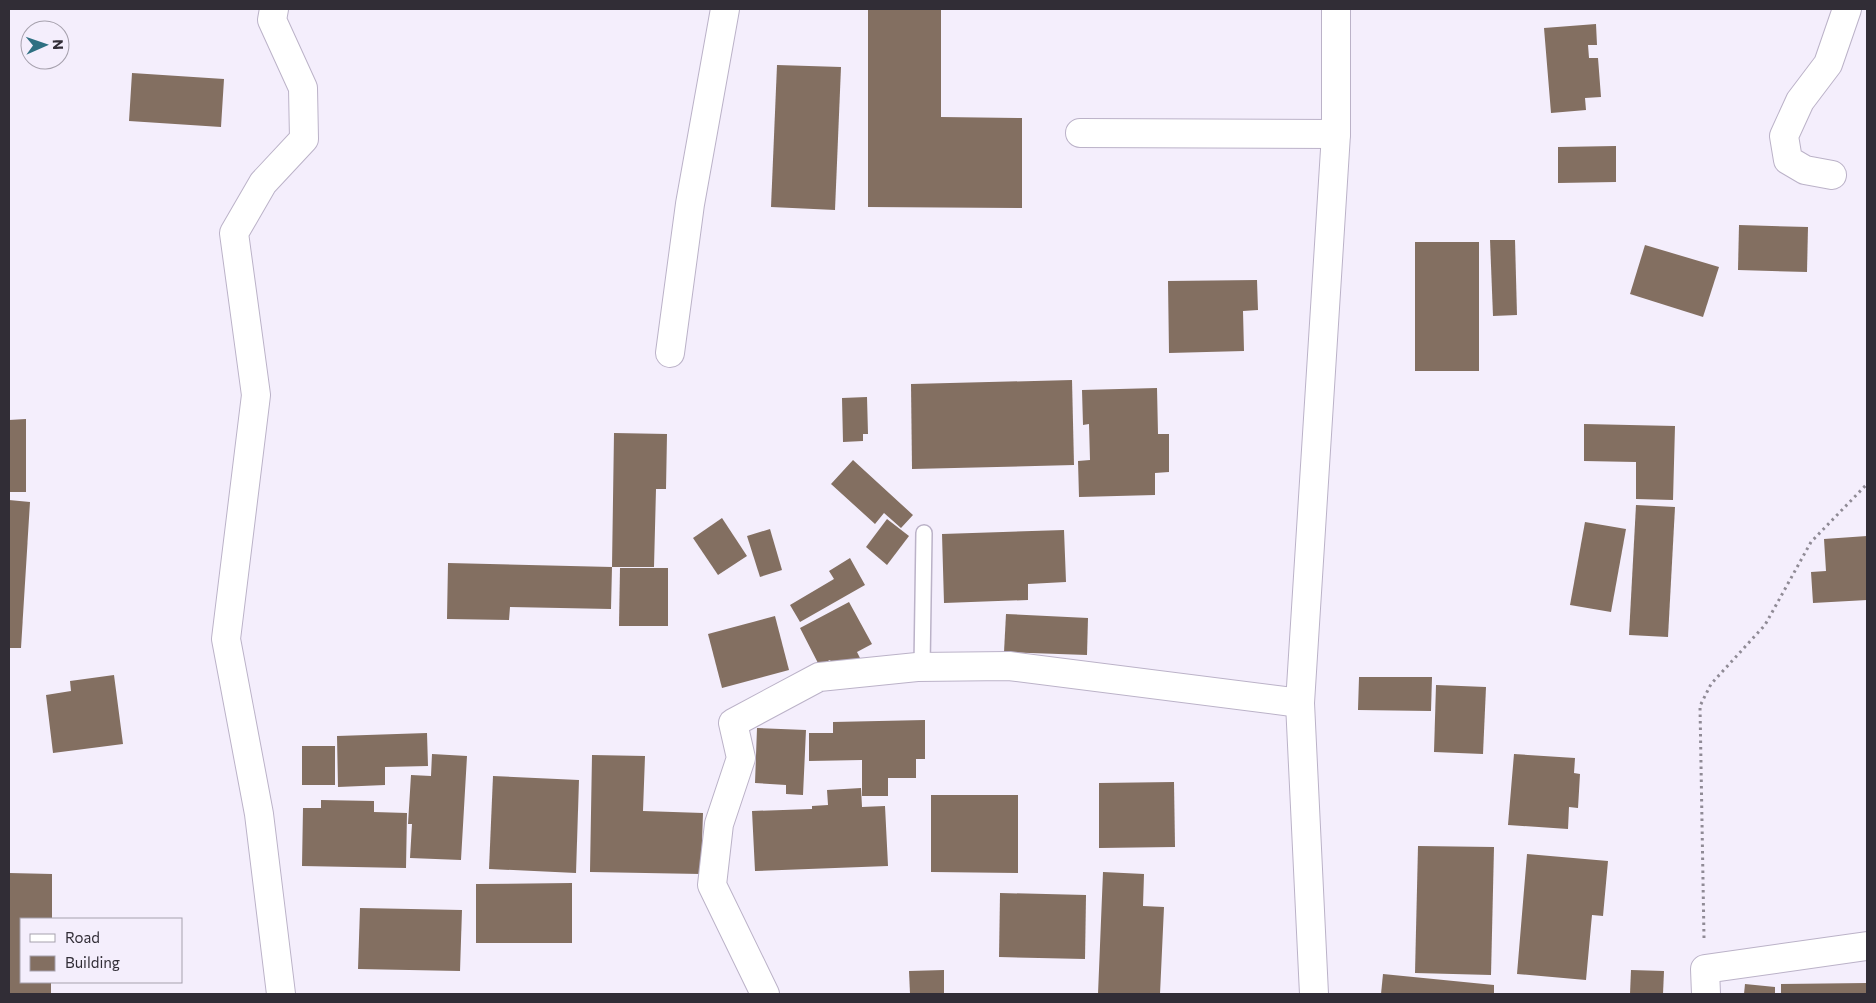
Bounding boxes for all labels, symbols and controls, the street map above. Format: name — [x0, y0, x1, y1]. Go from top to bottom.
north arrow — [20, 20, 70, 70]
text: N — [50, 39, 67, 50]
legend — [20, 918, 182, 983]
text: Road — [65, 928, 100, 946]
text: Building — [65, 953, 120, 971]

